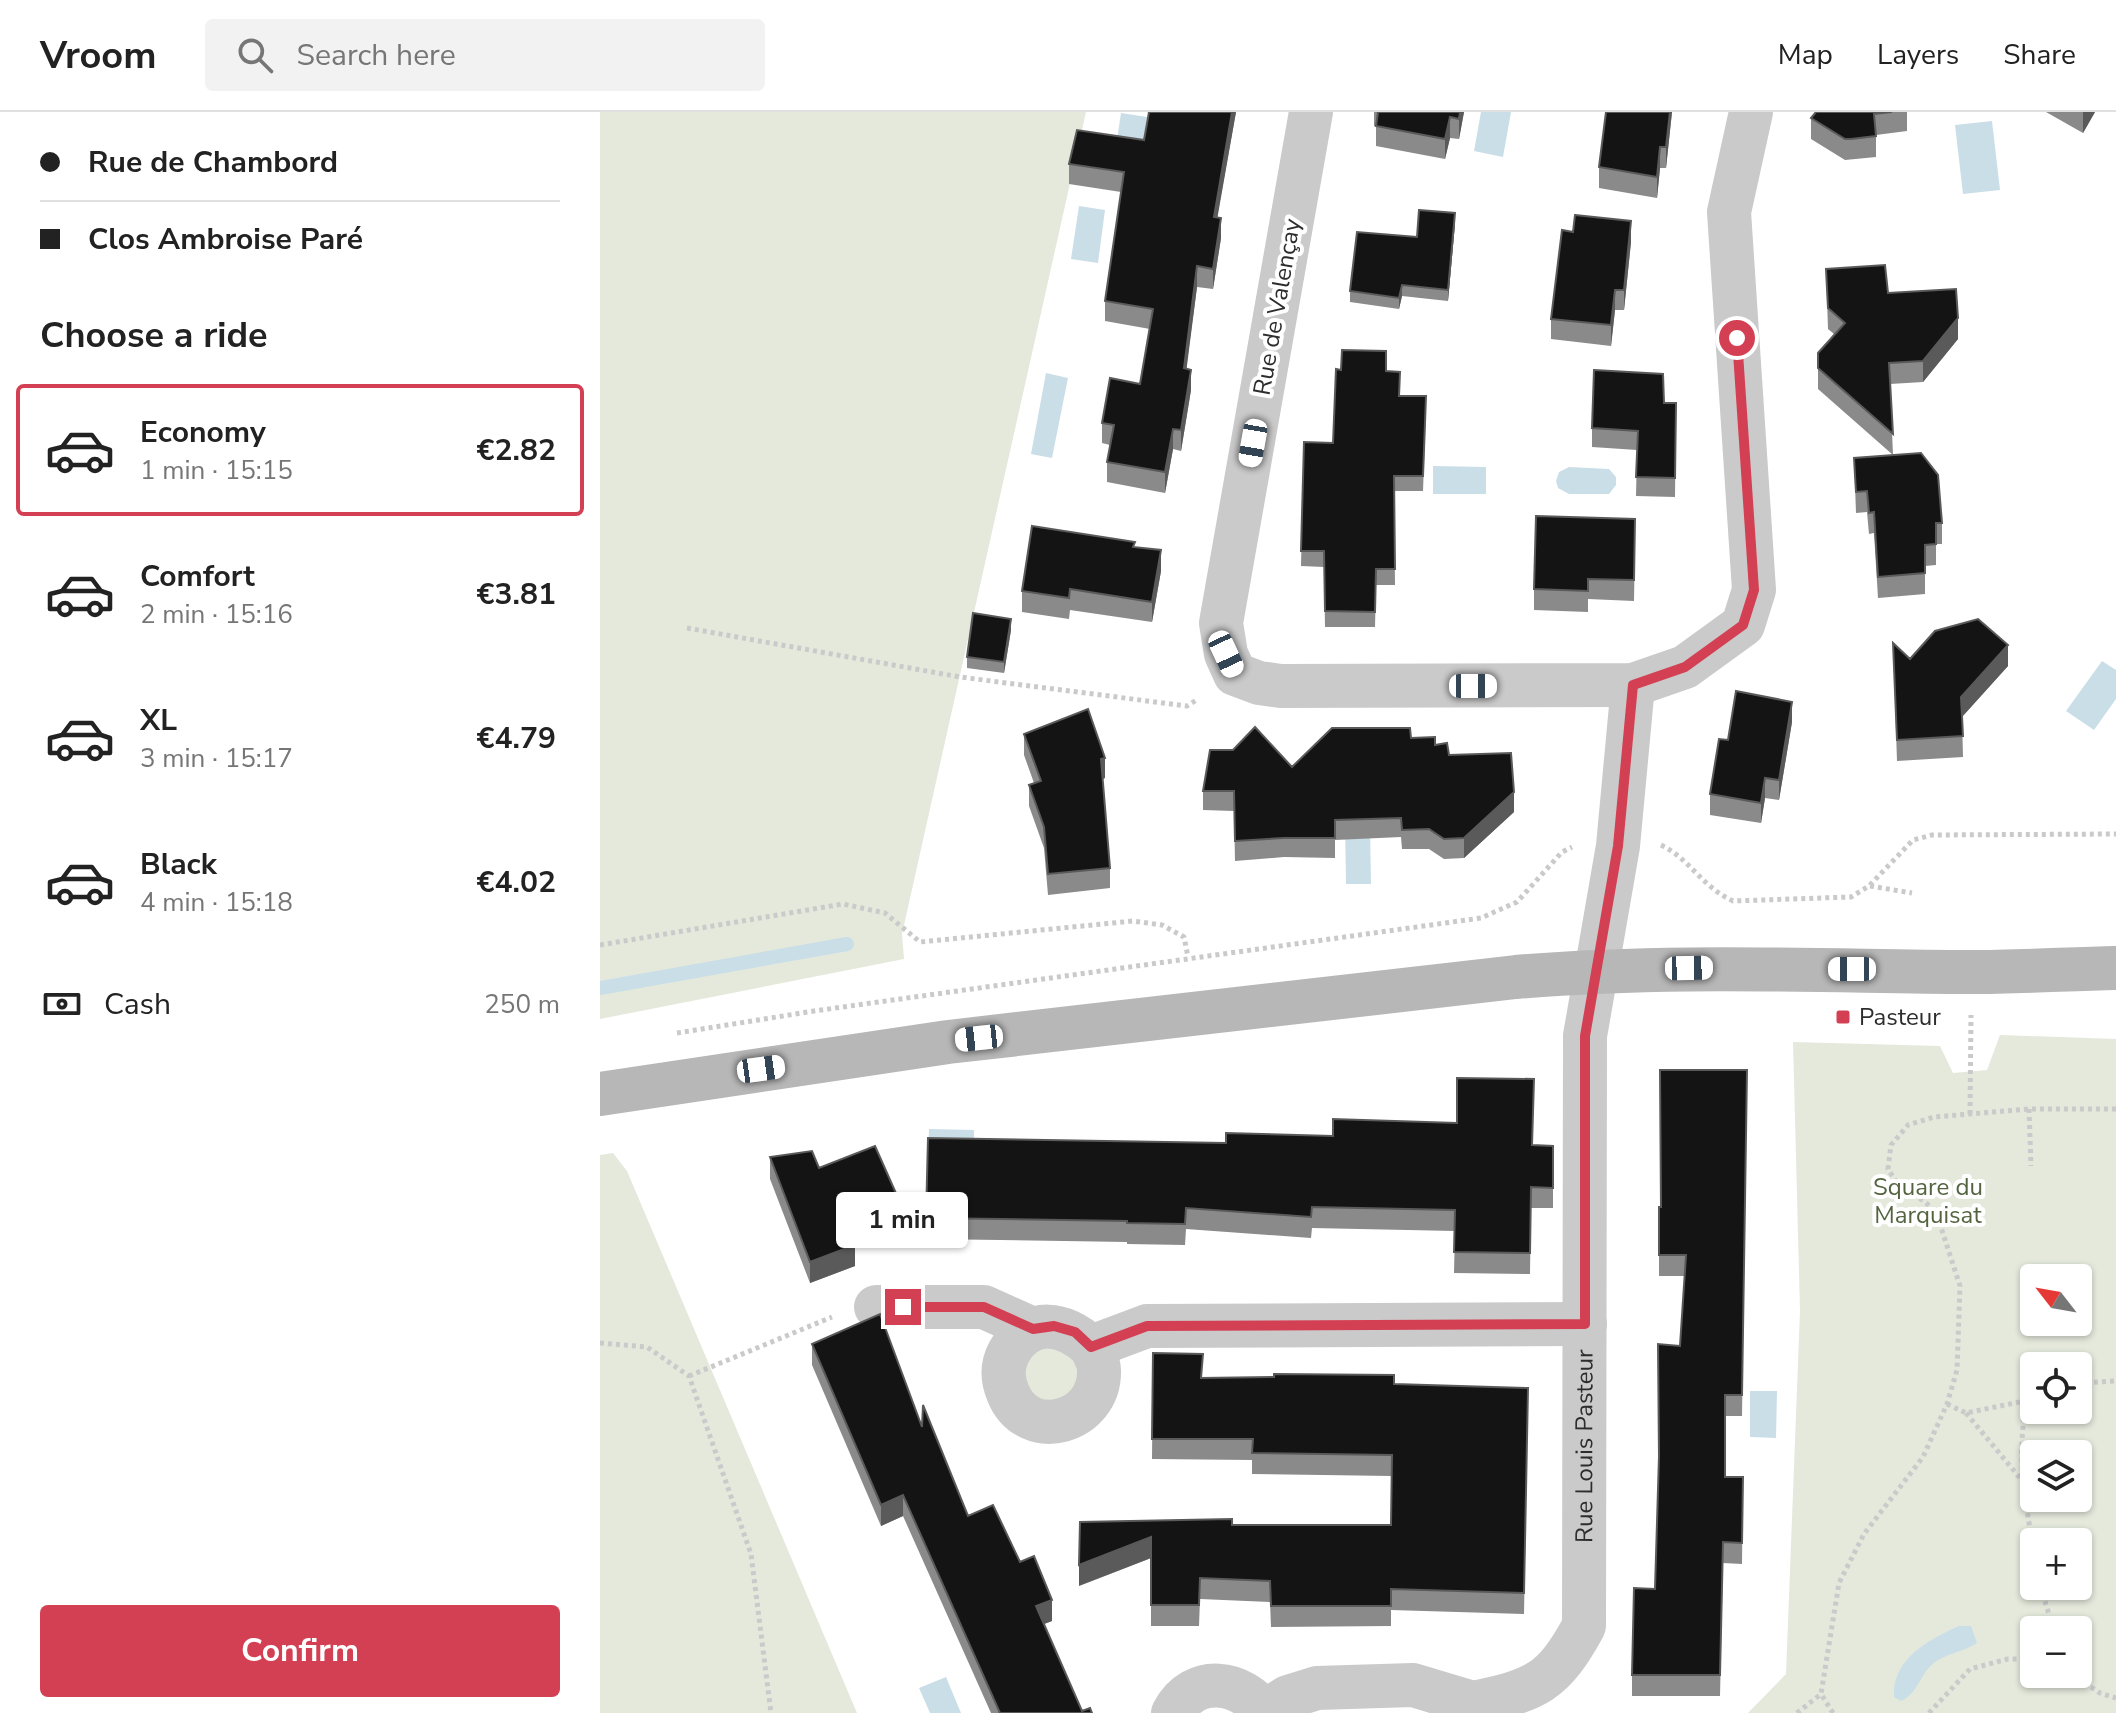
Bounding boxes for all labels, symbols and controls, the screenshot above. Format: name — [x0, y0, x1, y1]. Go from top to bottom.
search box — [205, 19, 765, 91]
text: Vroom — [40, 30, 157, 81]
icon: search — [233, 33, 277, 77]
text: Search here — [297, 35, 456, 76]
text: Map — [1778, 36, 1833, 74]
text: Layers — [1877, 36, 1959, 74]
text: Share — [2003, 36, 2076, 74]
text: Rue de Chambord — [88, 142, 338, 183]
street label: Rue de Valençay — [1246, 216, 1308, 398]
text: Clos Ambroise Paré — [88, 219, 363, 260]
text: Choose a ride — [40, 311, 268, 360]
route start — [1719, 320, 1755, 356]
text: Economy — [140, 412, 266, 453]
icon: car — [44, 414, 116, 486]
car — [1237, 417, 1269, 469]
text: €2.82 — [477, 430, 556, 471]
text: 1 min · 15:15 — [140, 453, 293, 488]
text: Comfort — [140, 556, 255, 597]
icon: car — [44, 558, 116, 630]
text: €3.81 — [477, 574, 556, 615]
text: 2 min · 15:16 — [140, 597, 293, 632]
car — [1205, 627, 1247, 681]
car — [1449, 674, 1497, 698]
text: XL — [140, 700, 177, 741]
icon: car — [44, 702, 116, 774]
text: €4.79 — [477, 718, 556, 759]
text: 3 min · 15:17 — [140, 741, 293, 776]
text: Black — [140, 844, 217, 885]
icon: car — [44, 846, 116, 918]
text: €4.02 — [477, 862, 556, 903]
text: 4 min · 15:18 — [140, 885, 293, 920]
car — [1665, 956, 1713, 980]
car — [1828, 957, 1876, 981]
icon: cash — [40, 982, 84, 1026]
text: Cash — [104, 984, 171, 1025]
text: 250 m — [484, 987, 560, 1022]
place label: Pasteur — [1859, 1001, 1941, 1033]
marker: Pasteur — [1834, 1008, 1852, 1026]
car — [954, 1024, 1004, 1052]
car — [736, 1054, 786, 1084]
park label: Square du Marquisat — [1873, 1171, 1983, 1231]
callout: 1 min — [837, 1191, 969, 1247]
text: 1 min — [868, 1202, 936, 1237]
north arrow — [2020, 1264, 2092, 1336]
map controls — [2020, 1264, 2092, 1688]
route end — [885, 1289, 921, 1325]
street label: Rue Louis Pasteur — [1568, 1349, 1600, 1543]
button: locate — [2020, 1352, 2092, 1424]
button: layers — [2020, 1440, 2092, 1512]
button: + — [2020, 1528, 2092, 1600]
button: Confirm — [40, 1605, 560, 1697]
button: − — [2020, 1616, 2092, 1688]

